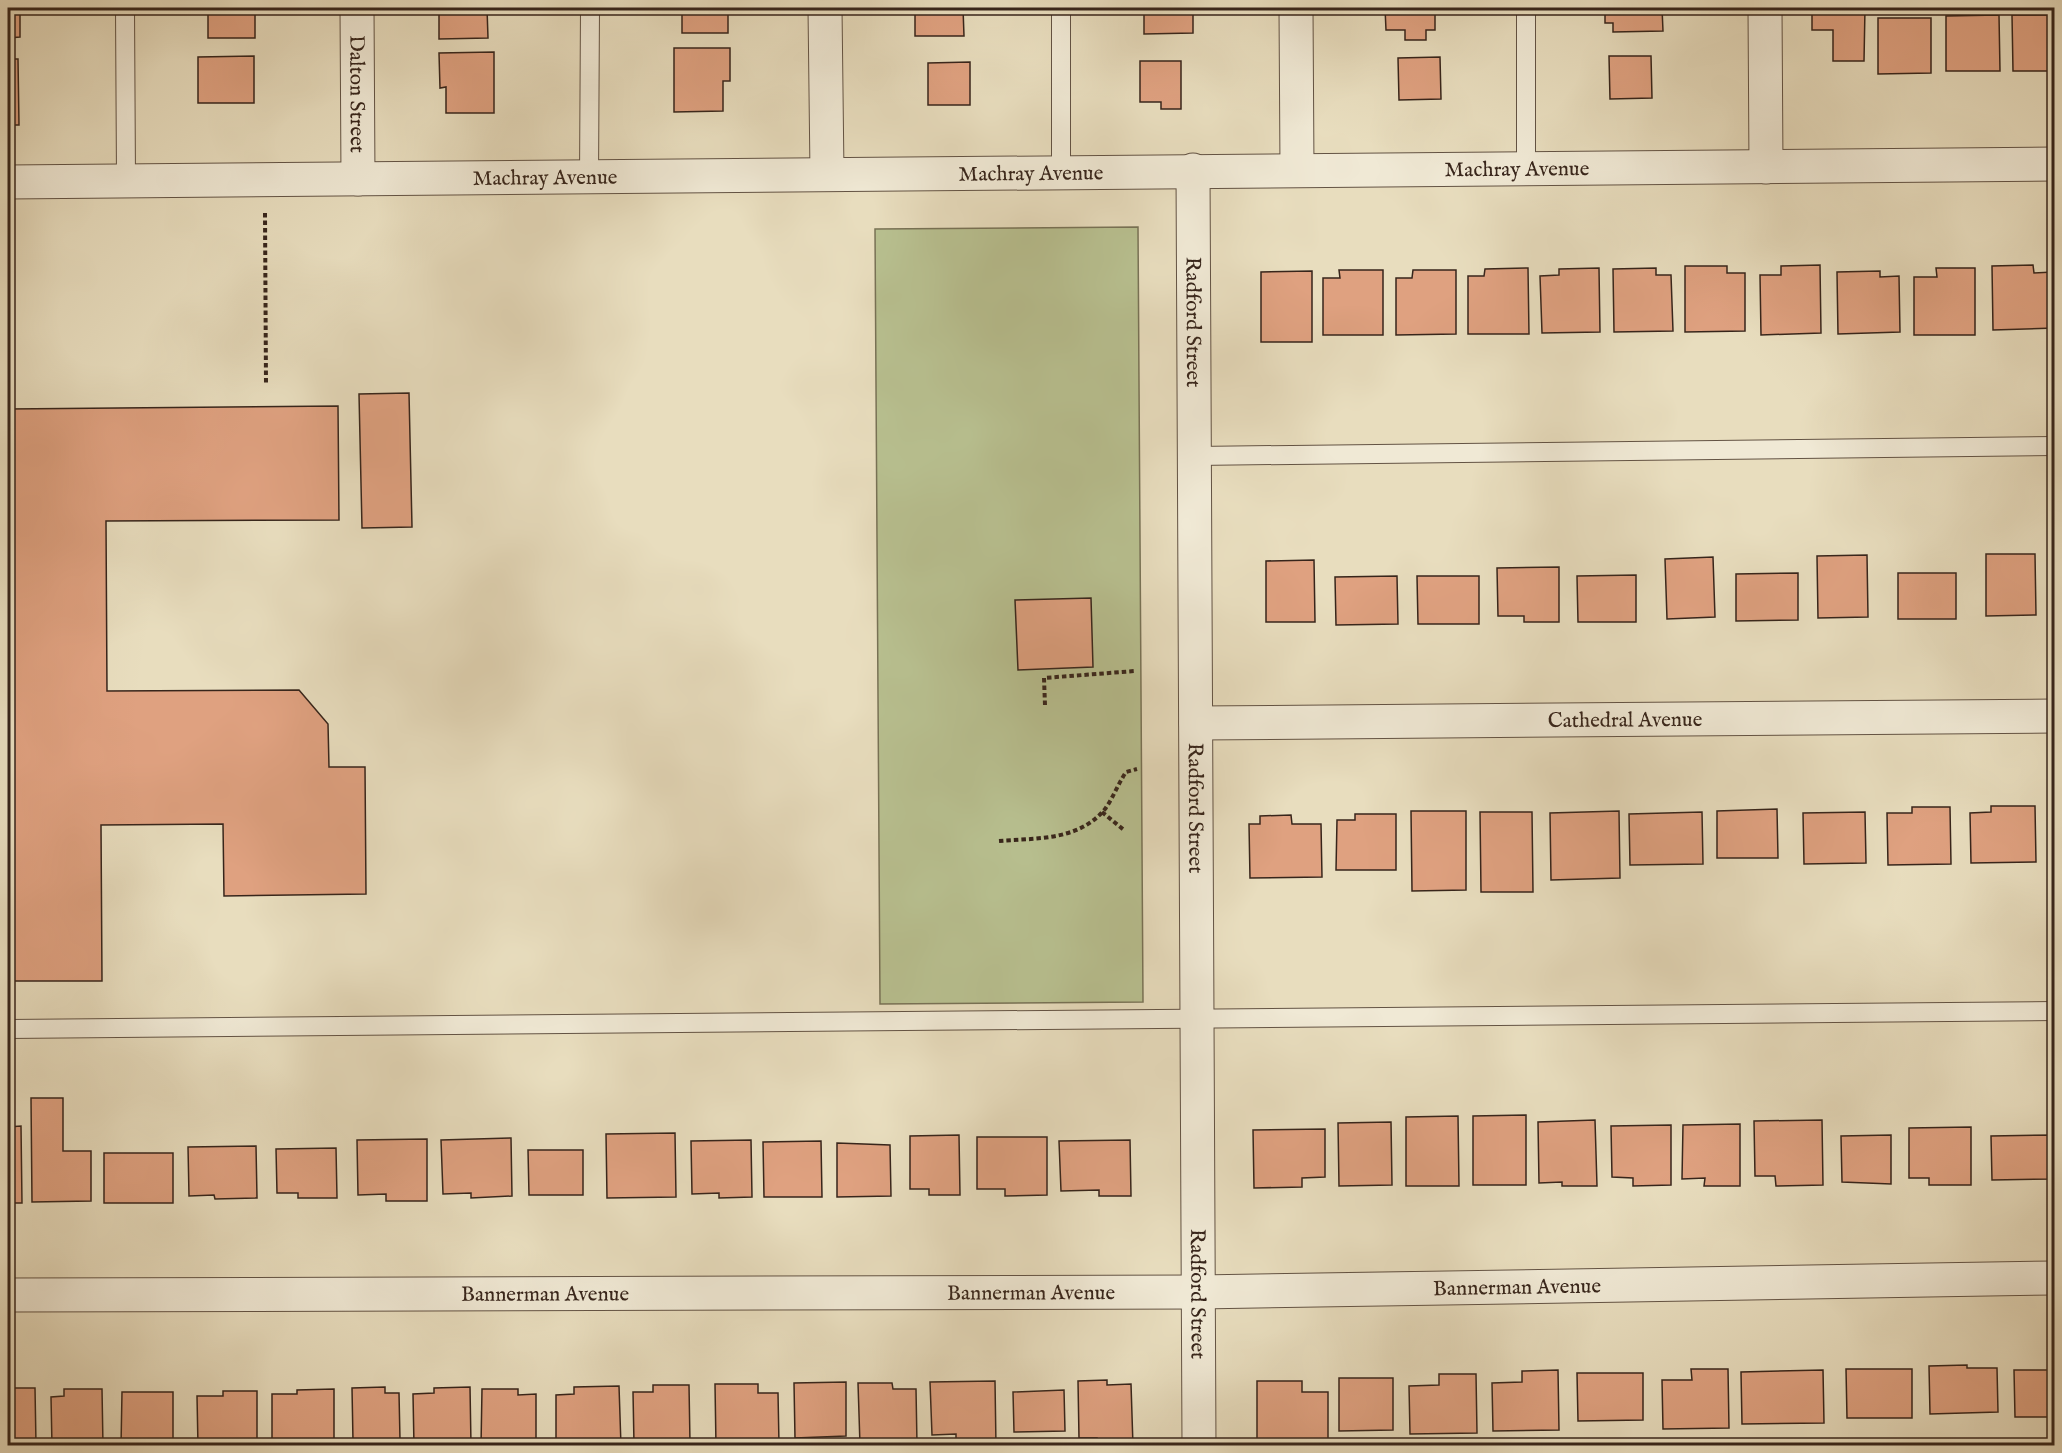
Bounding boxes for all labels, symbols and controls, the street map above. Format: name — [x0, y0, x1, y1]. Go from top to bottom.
street label: Dalton Street — [342, 35, 370, 153]
street label: Machray Avenue — [1444, 156, 1590, 184]
street label: Machray Avenue — [958, 160, 1104, 189]
street label: Machray Avenue — [472, 165, 618, 193]
street label: Radford Street — [1178, 257, 1206, 387]
street label: Cathedral Avenue — [1548, 707, 1703, 735]
street label: Radford Street — [1181, 743, 1208, 873]
street label: Radford Street — [1183, 1229, 1211, 1359]
street label: Bannerman Avenue — [1433, 1273, 1602, 1303]
street label: Bannerman Avenue — [947, 1280, 1115, 1308]
street label: Bannerman Avenue — [461, 1281, 629, 1309]

